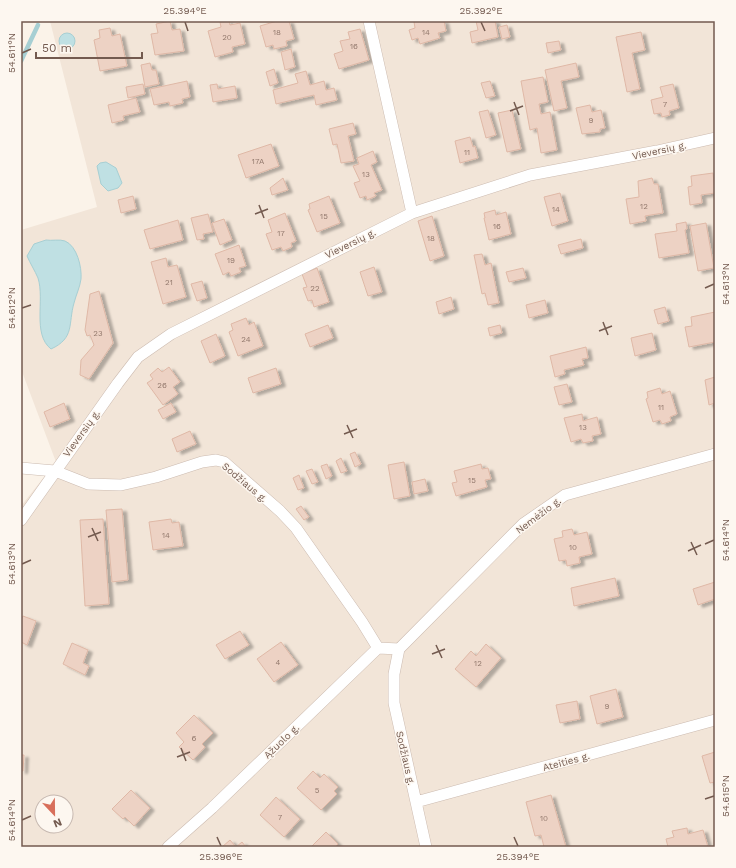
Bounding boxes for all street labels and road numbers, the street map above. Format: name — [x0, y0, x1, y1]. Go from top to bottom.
street label: Vieversių g. — [631, 139, 687, 162]
street label: Vieversių g. — [323, 226, 377, 260]
street label: Vieversių g. — [61, 408, 102, 459]
street label: Sodžiaus g. — [220, 460, 269, 504]
street label: Nemėžio g. — [514, 495, 563, 536]
street label: Ąžuolo g. — [261, 722, 301, 761]
street label: Sodžiaus g. — [394, 730, 417, 786]
street label: Ateities g. — [541, 750, 591, 773]

